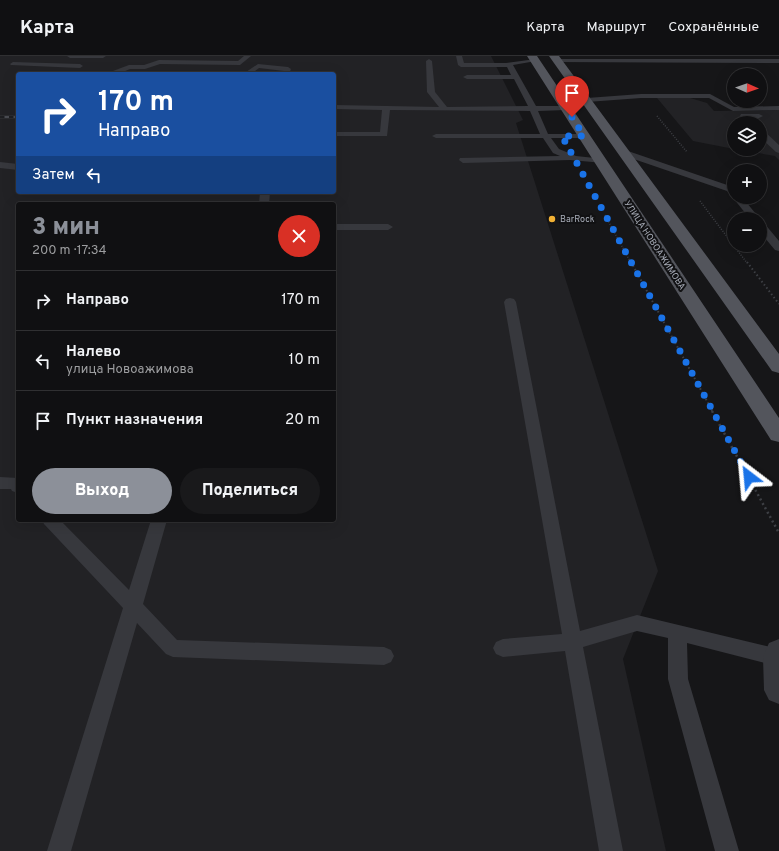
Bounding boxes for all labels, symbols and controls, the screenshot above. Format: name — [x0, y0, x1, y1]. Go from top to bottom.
text: Карта — [20, 16, 74, 40]
text: Карта — [526, 19, 565, 36]
text: Маршрут — [587, 19, 646, 36]
text: Сохранённые — [668, 19, 759, 36]
north arrow — [727, 68, 767, 108]
map controls — [727, 68, 767, 252]
pin — [555, 76, 589, 117]
icon: arrive — [561, 82, 583, 104]
text: 170 m — [98, 85, 174, 121]
icon: right — [32, 88, 84, 140]
button: layers — [727, 116, 767, 156]
text: Направо — [98, 120, 170, 143]
icon: left — [83, 164, 105, 186]
button: + — [727, 164, 767, 204]
text: Затем — [32, 166, 75, 185]
street label: УЛИЦА НОВОАЖИМОВА — [622, 199, 688, 292]
button: − — [727, 212, 767, 252]
text: 3 мин — [32, 213, 100, 243]
marker: BarRock — [547, 214, 557, 224]
place label: BarRock — [560, 214, 595, 225]
button: close — [278, 215, 320, 257]
text: 200 m · 17:34 — [32, 243, 107, 259]
icon: right — [32, 290, 54, 312]
text: Направо — [66, 291, 129, 310]
text: 170 m — [281, 291, 320, 310]
text: Налево — [66, 343, 121, 362]
icon: left — [32, 350, 54, 372]
text: 10 m — [289, 351, 320, 370]
text: улица Новоажимова — [66, 362, 194, 378]
icon: arrive — [32, 410, 54, 432]
text: Пункт назначения — [66, 411, 203, 430]
text: 20 m — [285, 411, 320, 430]
position arrow — [728, 456, 770, 498]
button: Выход — [32, 468, 172, 514]
button: Поделиться — [180, 468, 320, 514]

